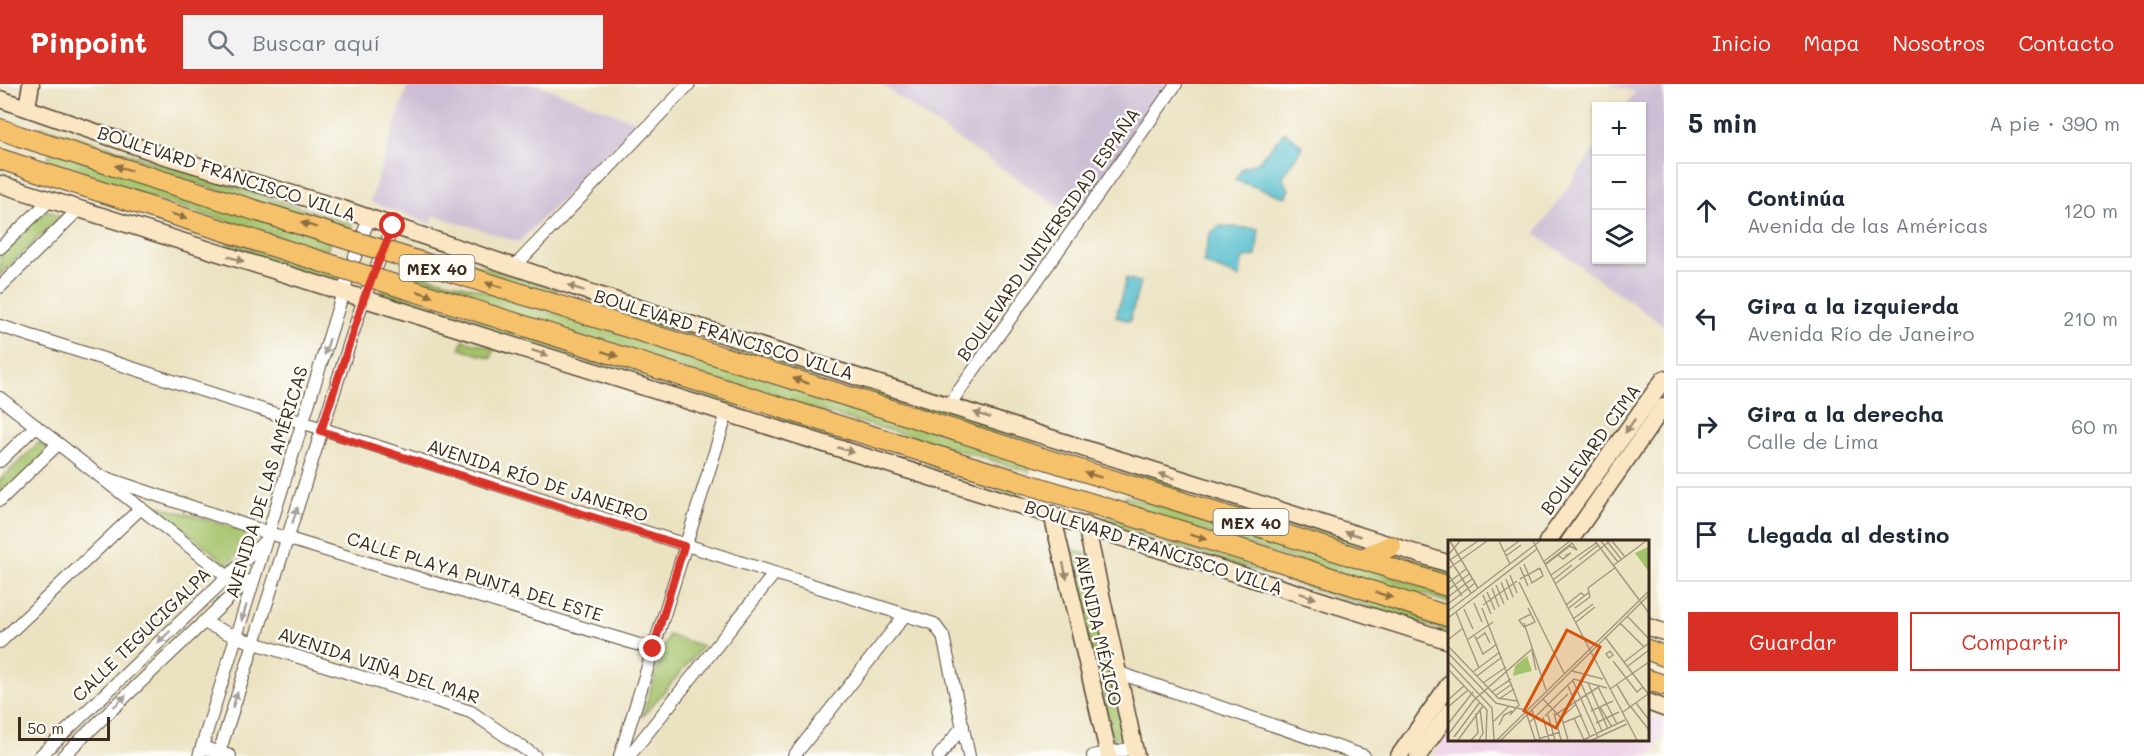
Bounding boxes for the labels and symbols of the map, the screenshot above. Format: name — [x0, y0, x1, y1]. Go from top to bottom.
street label: BOULEVARD UNIVERSIDAD ESPAÑA — [951, 103, 1145, 365]
street label: BOULEVARD FRANCISCO VILLA — [95, 120, 359, 226]
one-way arrow — [113, 162, 131, 172]
one-way arrow — [170, 212, 188, 221]
route start — [379, 212, 405, 238]
one-way arrow — [300, 220, 318, 229]
one-way arrow — [227, 255, 245, 264]
road number: MEX 40 — [400, 255, 474, 281]
one-way arrow — [485, 280, 503, 289]
one-way arrow — [567, 282, 585, 292]
street label: BOULEVARD FRANCISCO VILLA — [591, 283, 857, 385]
one-way arrow — [416, 290, 434, 299]
one-way arrow — [322, 338, 331, 356]
one-way arrow — [531, 349, 549, 358]
one-way arrow — [601, 350, 619, 359]
street label: AVENIDA DE LAS AMÉRICAS — [219, 363, 313, 601]
one-way arrow — [792, 376, 810, 385]
street label: BOULEVARD CIMA — [1535, 379, 1645, 519]
one-way arrow — [973, 410, 991, 420]
one-way arrow — [1624, 418, 1636, 434]
street label: AVENIDA RÍO DE JANEIRO — [424, 433, 652, 527]
one-way arrow — [837, 446, 855, 455]
one-way arrow — [1084, 470, 1102, 479]
one-way arrow — [1158, 471, 1176, 480]
street label: BOULEVARD FRANCISCO VILLA — [1022, 494, 1286, 600]
one-way arrow — [291, 506, 300, 524]
road number: MEX 40 — [1214, 509, 1288, 535]
street label: CALLE PLAYA PUNTA DEL ESTE — [344, 526, 606, 626]
one-way arrow — [1344, 529, 1362, 538]
one-way arrow — [1189, 533, 1207, 542]
inset map — [1448, 540, 1649, 741]
street label: AVENIDA MÉXICO — [1070, 552, 1128, 708]
street label: CALLE TEGUCIGALPA — [66, 561, 216, 707]
one-way arrow — [1061, 561, 1071, 580]
one-way arrow — [1299, 591, 1317, 601]
one-way arrow — [1375, 591, 1393, 601]
one-way arrow — [238, 604, 248, 622]
street label: AVENIDA VIÑA DEL MAR — [275, 621, 483, 709]
one-way arrow — [158, 630, 172, 644]
route end — [639, 635, 665, 661]
one-way arrow — [231, 691, 241, 709]
one-way arrow — [113, 694, 128, 708]
scale bar — [18, 714, 110, 742]

